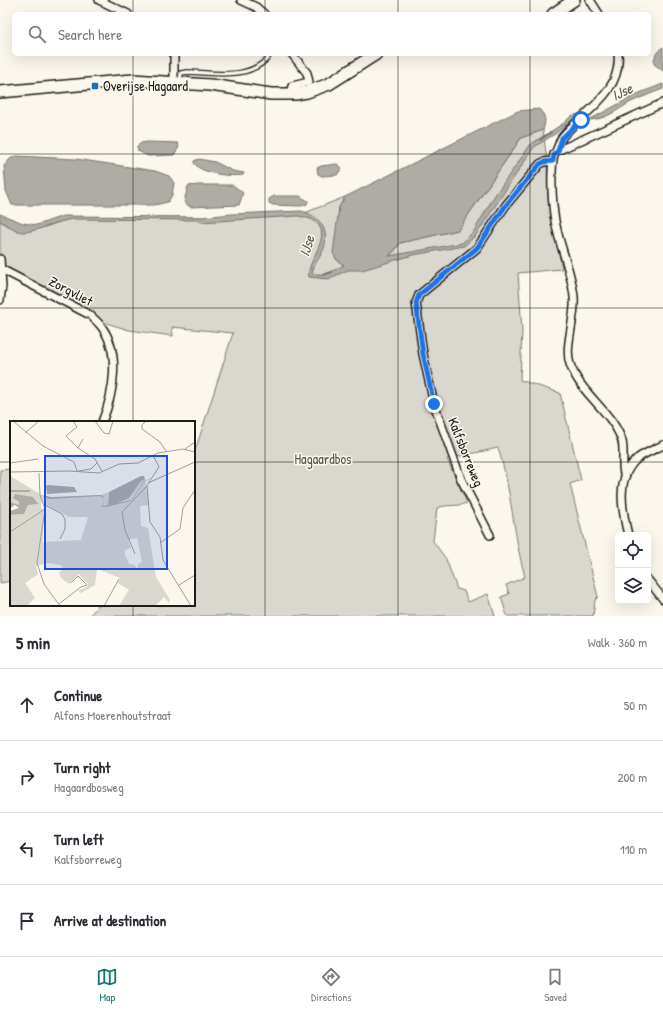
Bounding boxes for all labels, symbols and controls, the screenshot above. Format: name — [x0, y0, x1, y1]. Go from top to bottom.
search box — [12, 12, 651, 56]
icon: search — [26, 23, 48, 45]
text: Search here — [58, 24, 122, 45]
place label: Overijse Hagaard — [103, 76, 189, 96]
water label: IJse — [608, 77, 637, 105]
marker: Overijse Hagaard — [90, 81, 100, 91]
route start — [572, 111, 590, 129]
water label: IJse — [293, 232, 320, 259]
street label: Zorgvliet — [45, 271, 97, 311]
route end — [425, 395, 443, 413]
street label: Kalfsborreweg — [443, 414, 489, 490]
inset map — [10, 421, 195, 606]
park label: Hagaardbos — [295, 449, 351, 469]
map controls — [615, 532, 651, 604]
button: locate — [615, 532, 651, 568]
button: layers — [615, 568, 651, 604]
text: 5 min — [16, 631, 50, 654]
text: Walk · 360 m — [588, 633, 647, 651]
text: Continue — [54, 685, 102, 706]
icon: ahead — [16, 694, 38, 716]
text: 50 m — [624, 696, 647, 714]
text: Alfons Moerenhoutstraat — [54, 706, 171, 724]
text: Turn right — [54, 757, 110, 778]
icon: right — [16, 766, 38, 788]
text: 200 m — [617, 768, 647, 786]
text: Hagaardbosweg — [54, 778, 124, 796]
text: Turn left — [54, 829, 104, 850]
icon: left — [16, 838, 38, 860]
text: 110 m — [620, 840, 647, 858]
text: Kalfsborreweg — [54, 850, 122, 868]
icon: arrive — [16, 910, 38, 932]
text: Arrive at destination — [54, 910, 166, 931]
tab: Map — [96, 966, 118, 1004]
tab: Directions — [311, 966, 352, 1004]
tab: Saved — [544, 966, 567, 1004]

